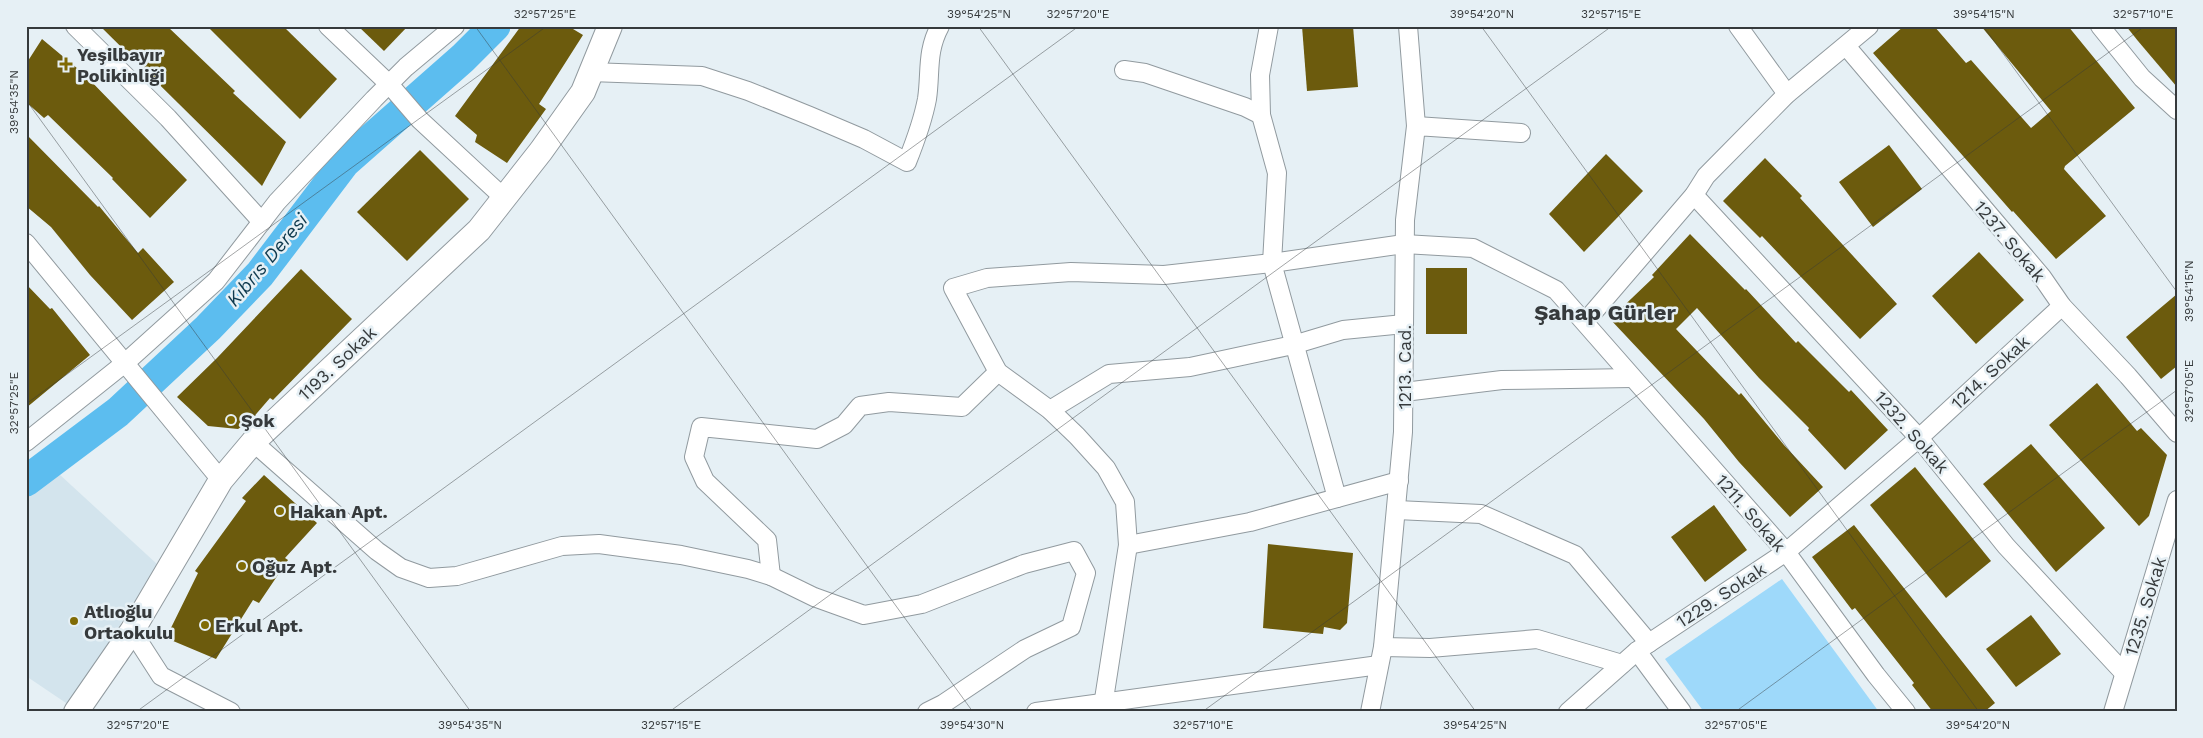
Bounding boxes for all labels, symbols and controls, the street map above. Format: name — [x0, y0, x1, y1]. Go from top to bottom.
text: 32°57'25"E — [514, 7, 577, 21]
text: 39°54'25"N — [947, 7, 1011, 21]
text: 32°57'20"E — [1047, 7, 1110, 21]
text: 39°54'20"N — [1450, 7, 1514, 21]
text: 32°57'15"E — [1581, 7, 1641, 21]
text: 39°54'15"N — [1953, 7, 2015, 21]
text: 32°57'10"E — [2113, 7, 2174, 21]
place label: Yeşilbayır Polikinliği — [77, 44, 165, 86]
marker: Yeşilbayır Polikinliği — [59, 57, 73, 71]
text: 39°54'35"N — [7, 70, 21, 134]
street label: 1237. Sokak — [1970, 196, 2050, 286]
water label: Kıbrıs Deresi — [222, 208, 313, 311]
text: 39°54'15"N — [2182, 260, 2196, 322]
district label: Şahap Gürler — [1534, 300, 1676, 325]
street label: 1193. Sokak — [294, 322, 380, 404]
street label: 1213. Cad. — [1394, 325, 1415, 409]
street label: 1214. Sokak — [1947, 331, 2033, 413]
text: 32°57'05"E — [2182, 359, 2196, 422]
text: 32°57'25"E — [7, 371, 21, 434]
street label: 1232. Sokak — [1871, 387, 1953, 477]
place label: Şok — [241, 410, 275, 431]
marker: Şok — [225, 414, 237, 426]
street label: 1211. Sokak — [1712, 470, 1790, 556]
place label: Hakan Apt. — [290, 501, 388, 522]
marker: Hakan Apt. — [274, 505, 286, 517]
street label: 1235. Sokak — [2120, 554, 2170, 658]
place label: Oğuz Apt. — [252, 556, 337, 577]
street label: 1229. Sokak — [1672, 558, 1770, 632]
marker: Oğuz Apt. — [236, 560, 248, 572]
place label: Atlıoğlu Ortaokulu — [84, 601, 173, 643]
marker: Atlıoğlu Ortaokulu — [68, 615, 80, 627]
place label: Erkul Apt. — [215, 615, 303, 636]
marker: Erkul Apt. — [199, 619, 211, 631]
text: 32°57'20"E — [107, 718, 170, 732]
text: 39°54'35"N — [438, 718, 502, 732]
text: 32°57'15"E — [641, 718, 701, 732]
text: 39°54'30"N — [940, 718, 1004, 732]
text: 32°57'10"E — [1173, 718, 1234, 732]
text: 39°54'25"N — [1443, 718, 1507, 732]
text: 32°57'05"E — [1705, 718, 1768, 732]
text: 39°54'20"N — [1946, 718, 2010, 732]

